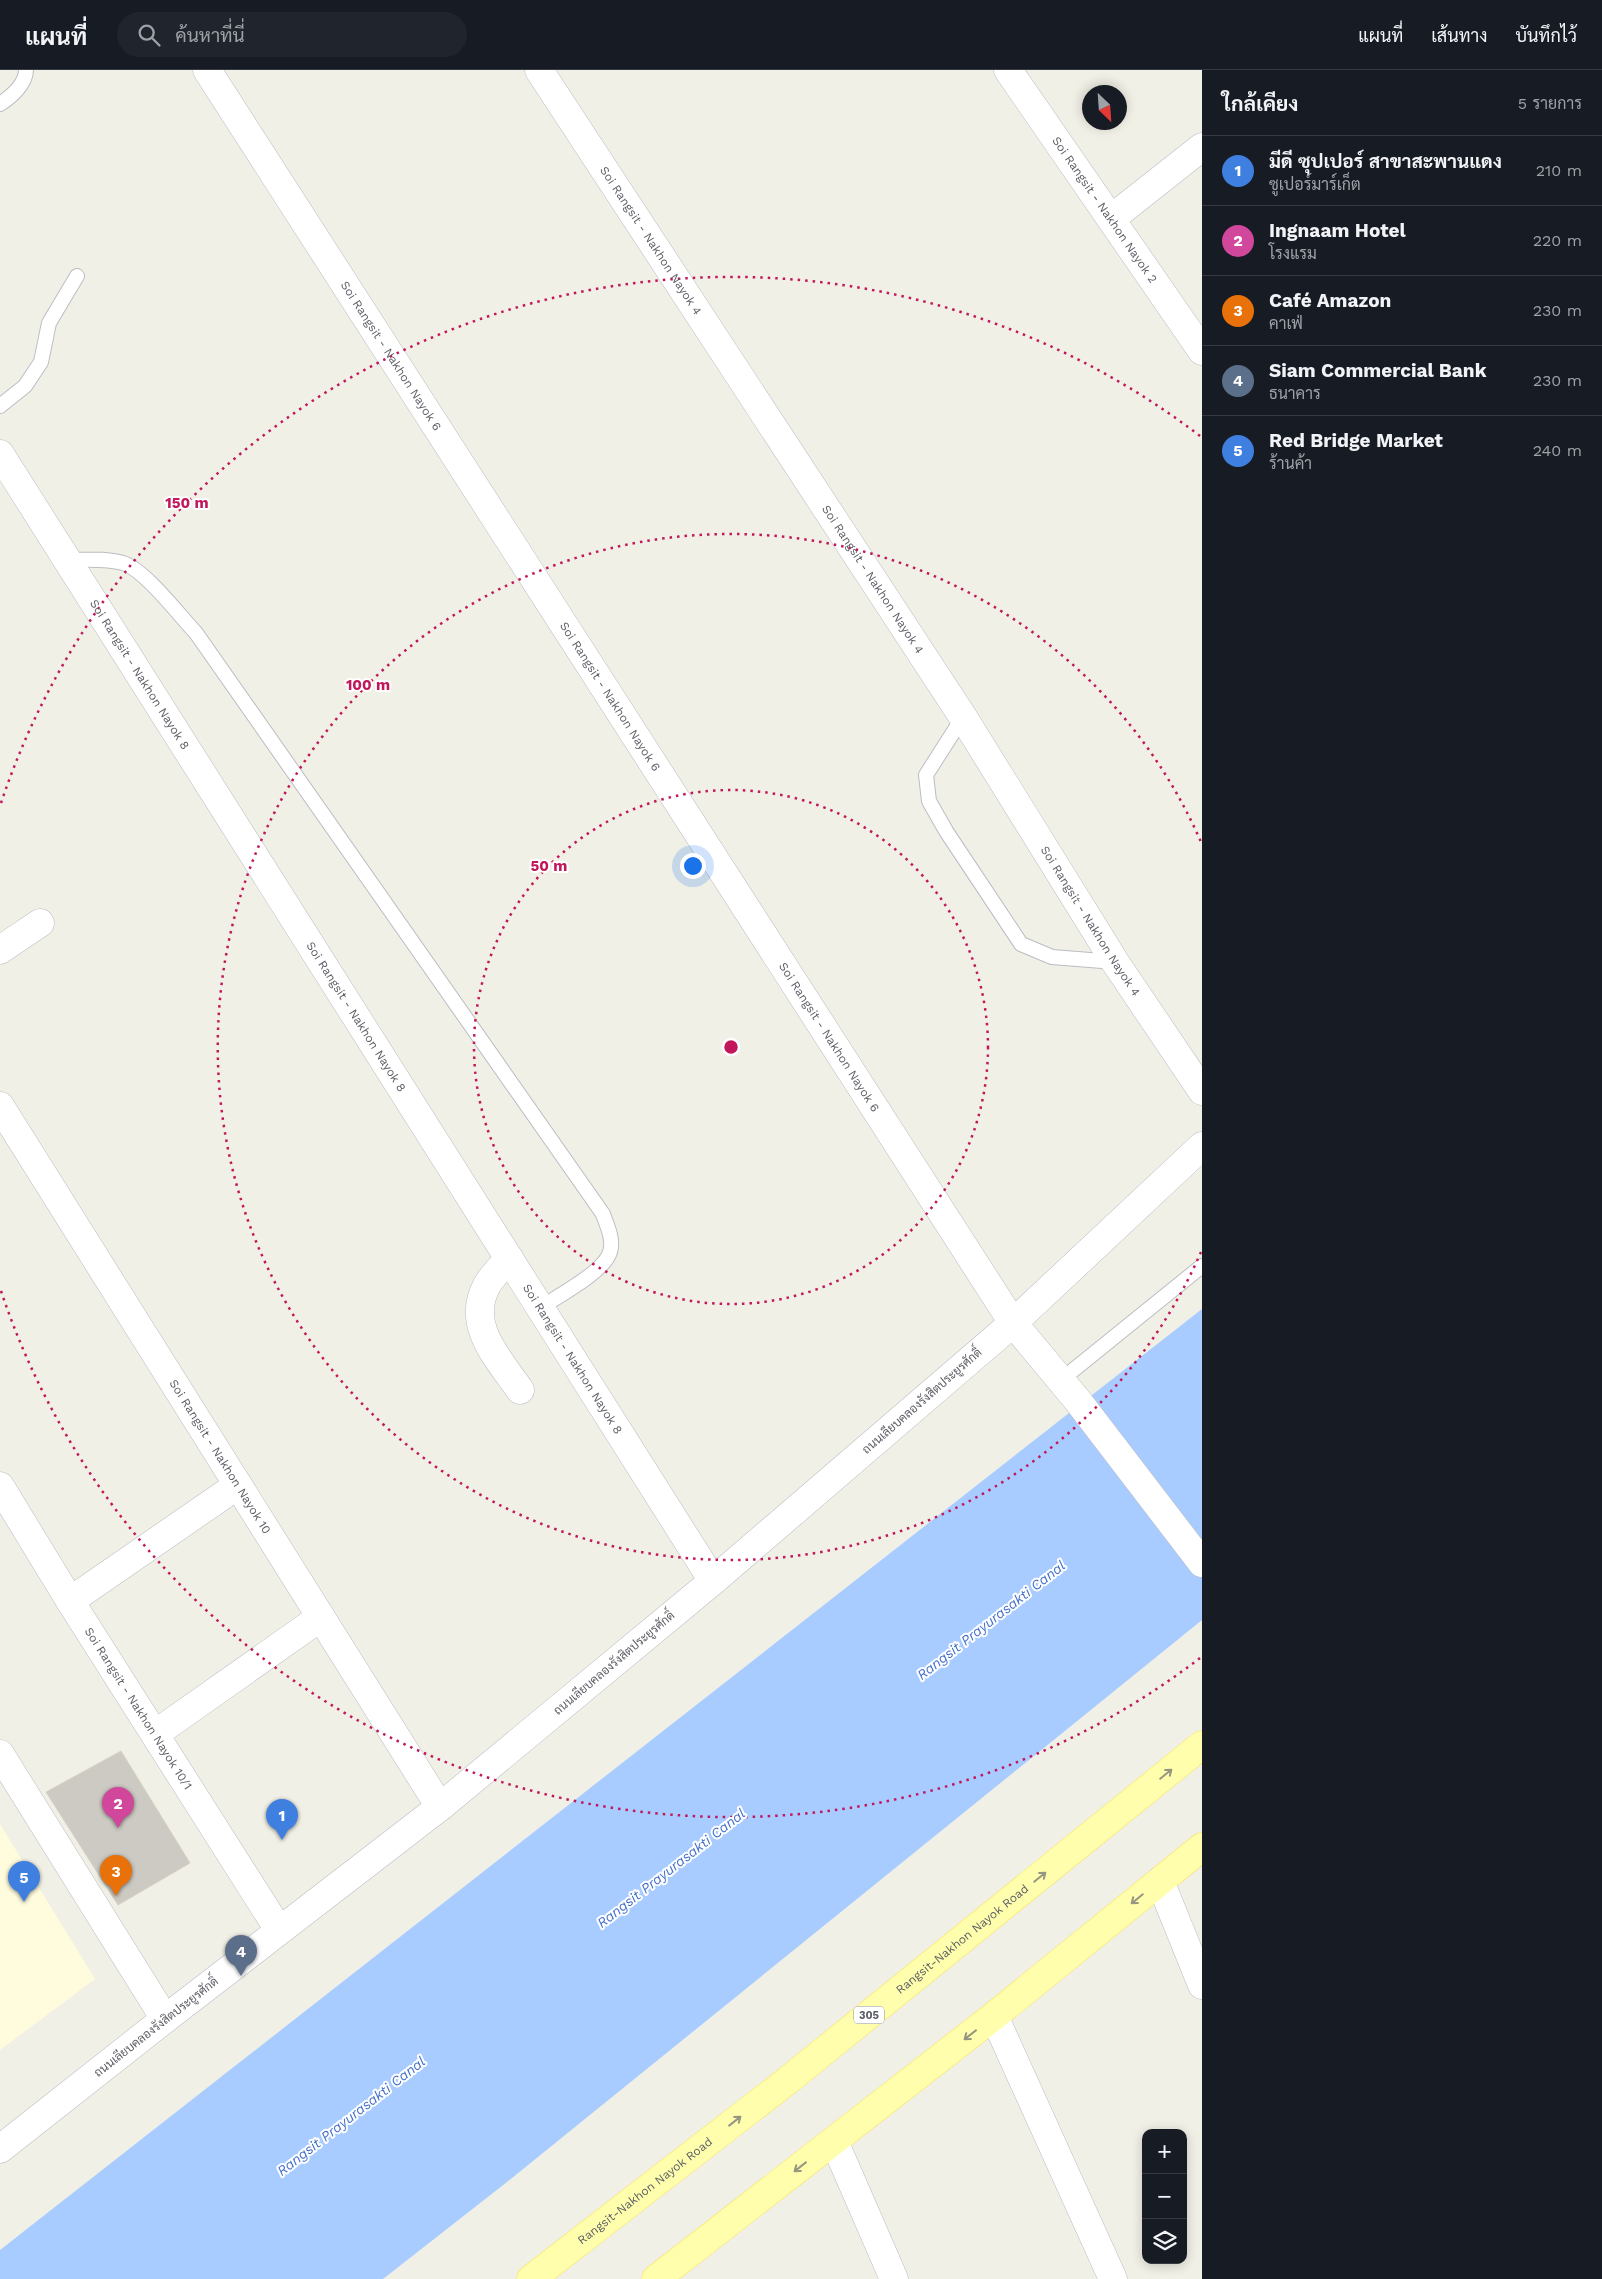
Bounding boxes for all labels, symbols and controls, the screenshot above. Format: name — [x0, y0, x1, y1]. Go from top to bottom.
search box — [117, 12, 467, 57]
icon: search — [135, 21, 163, 49]
text: แผนที่ — [25, 23, 87, 51]
text: ค้นหาที่นี่ — [175, 24, 245, 47]
text: แผนที่ — [1358, 25, 1403, 46]
text: เส้นทาง — [1431, 25, 1487, 46]
text: บันทึกไว้ — [1515, 25, 1577, 46]
north arrow — [1082, 85, 1127, 130]
text: ใกล้เคียง — [1222, 91, 1298, 116]
text: 5 รายการ — [1518, 94, 1582, 113]
street label: Soi Rangsit - Nakhon Nayok 2 — [1049, 134, 1160, 286]
text: มีดี ซุปเปอร์ สาขาสะพานแดง — [1269, 150, 1502, 173]
text: 1 — [1235, 161, 1241, 180]
text: 210 m — [1536, 161, 1582, 180]
street label: Soi Rangsit - Nakhon Nayok 4 — [597, 164, 705, 318]
text: ซูเปอร์มาร์เก็ต — [1269, 175, 1361, 194]
text: Ingnaam Hotel — [1269, 219, 1406, 242]
text: 2 — [1233, 231, 1243, 250]
text: 220 m — [1533, 231, 1582, 250]
text: โรงแรม — [1269, 244, 1317, 263]
street label: Soi Rangsit - Nakhon Nayok 6 — [338, 279, 444, 433]
text: Café Amazon — [1269, 289, 1391, 312]
text: 3 — [1233, 301, 1243, 320]
text: 230 m — [1533, 301, 1582, 320]
text: คาเฟ่ — [1269, 314, 1303, 333]
text: Siam Commercial Bank — [1269, 359, 1486, 382]
text: 4 — [1233, 371, 1243, 390]
text: 230 m — [1533, 371, 1582, 390]
text: ธนาคาร — [1269, 384, 1321, 403]
text: Red Bridge Market — [1269, 429, 1443, 452]
text: 5 — [1233, 441, 1243, 460]
text: 240 m — [1533, 441, 1582, 460]
text: ร้านค้า — [1269, 454, 1312, 473]
text: 150 m — [165, 494, 209, 512]
street label: Soi Rangsit - Nakhon Nayok 4 — [819, 502, 927, 656]
street label: Soi Rangsit - Nakhon Nayok 8 — [87, 597, 192, 752]
street label: Soi Rangsit - Nakhon Nayok 6 — [557, 619, 663, 774]
text: 100 m — [346, 676, 390, 694]
street label: Soi Rangsit - Nakhon Nayok 4 — [1038, 843, 1143, 999]
your location — [680, 853, 706, 879]
text: 50 m — [531, 857, 567, 875]
street label: Soi Rangsit - Nakhon Nayok 8 — [303, 939, 409, 1094]
street label: Soi Rangsit - Nakhon Nayok 6 — [776, 960, 882, 1114]
centre of rings — [722, 1038, 740, 1056]
street label: Soi Rangsit - Nakhon Nayok 8 — [520, 1281, 625, 1437]
street label: ถนนเลียบคลองรังสิตประยูรศักดิ์ — [856, 1342, 985, 1457]
street label: Soi Rangsit - Nakhon Nayok 10 — [166, 1377, 274, 1536]
water label: Rangsit Prayurasakti Canal — [914, 1557, 1068, 1683]
street label: ถนนเลียบคลองรังสิตประยูรศักดิ์ — [548, 1605, 678, 1719]
street label: Soi Rangsit - Nakhon Nayok 10/1 — [82, 1625, 195, 1792]
one-way arrow — [1159, 1769, 1172, 1780]
pin: 2 — [102, 1787, 134, 1828]
pin: 1 — [266, 1799, 298, 1840]
water label: Rangsit Prayurasakti Canal — [594, 1805, 748, 1931]
pin: 3 — [100, 1855, 132, 1896]
pin: 5 — [8, 1861, 40, 1902]
one-way arrow — [1033, 1871, 1046, 1882]
street label: Rangsit-Nakhon Nayok Road — [893, 1881, 1031, 1997]
one-way arrow — [1131, 1894, 1144, 1905]
pin: 4 — [225, 1935, 257, 1976]
street label: ถนนเลียบคลองรังสิตประยูรศักดิ์ — [88, 1971, 221, 2081]
road number: 305 — [854, 2006, 884, 2024]
one-way arrow — [964, 2029, 977, 2040]
water label: Rangsit Prayurasakti Canal — [274, 2053, 428, 2179]
one-way arrow — [729, 2115, 742, 2126]
map controls — [1142, 2129, 1187, 2264]
button: + — [1142, 2129, 1187, 2174]
street label: Rangsit-Nakhon Nayok Road — [575, 2135, 715, 2247]
one-way arrow — [794, 2161, 807, 2172]
button: − — [1142, 2174, 1187, 2219]
button: layers — [1142, 2219, 1187, 2264]

